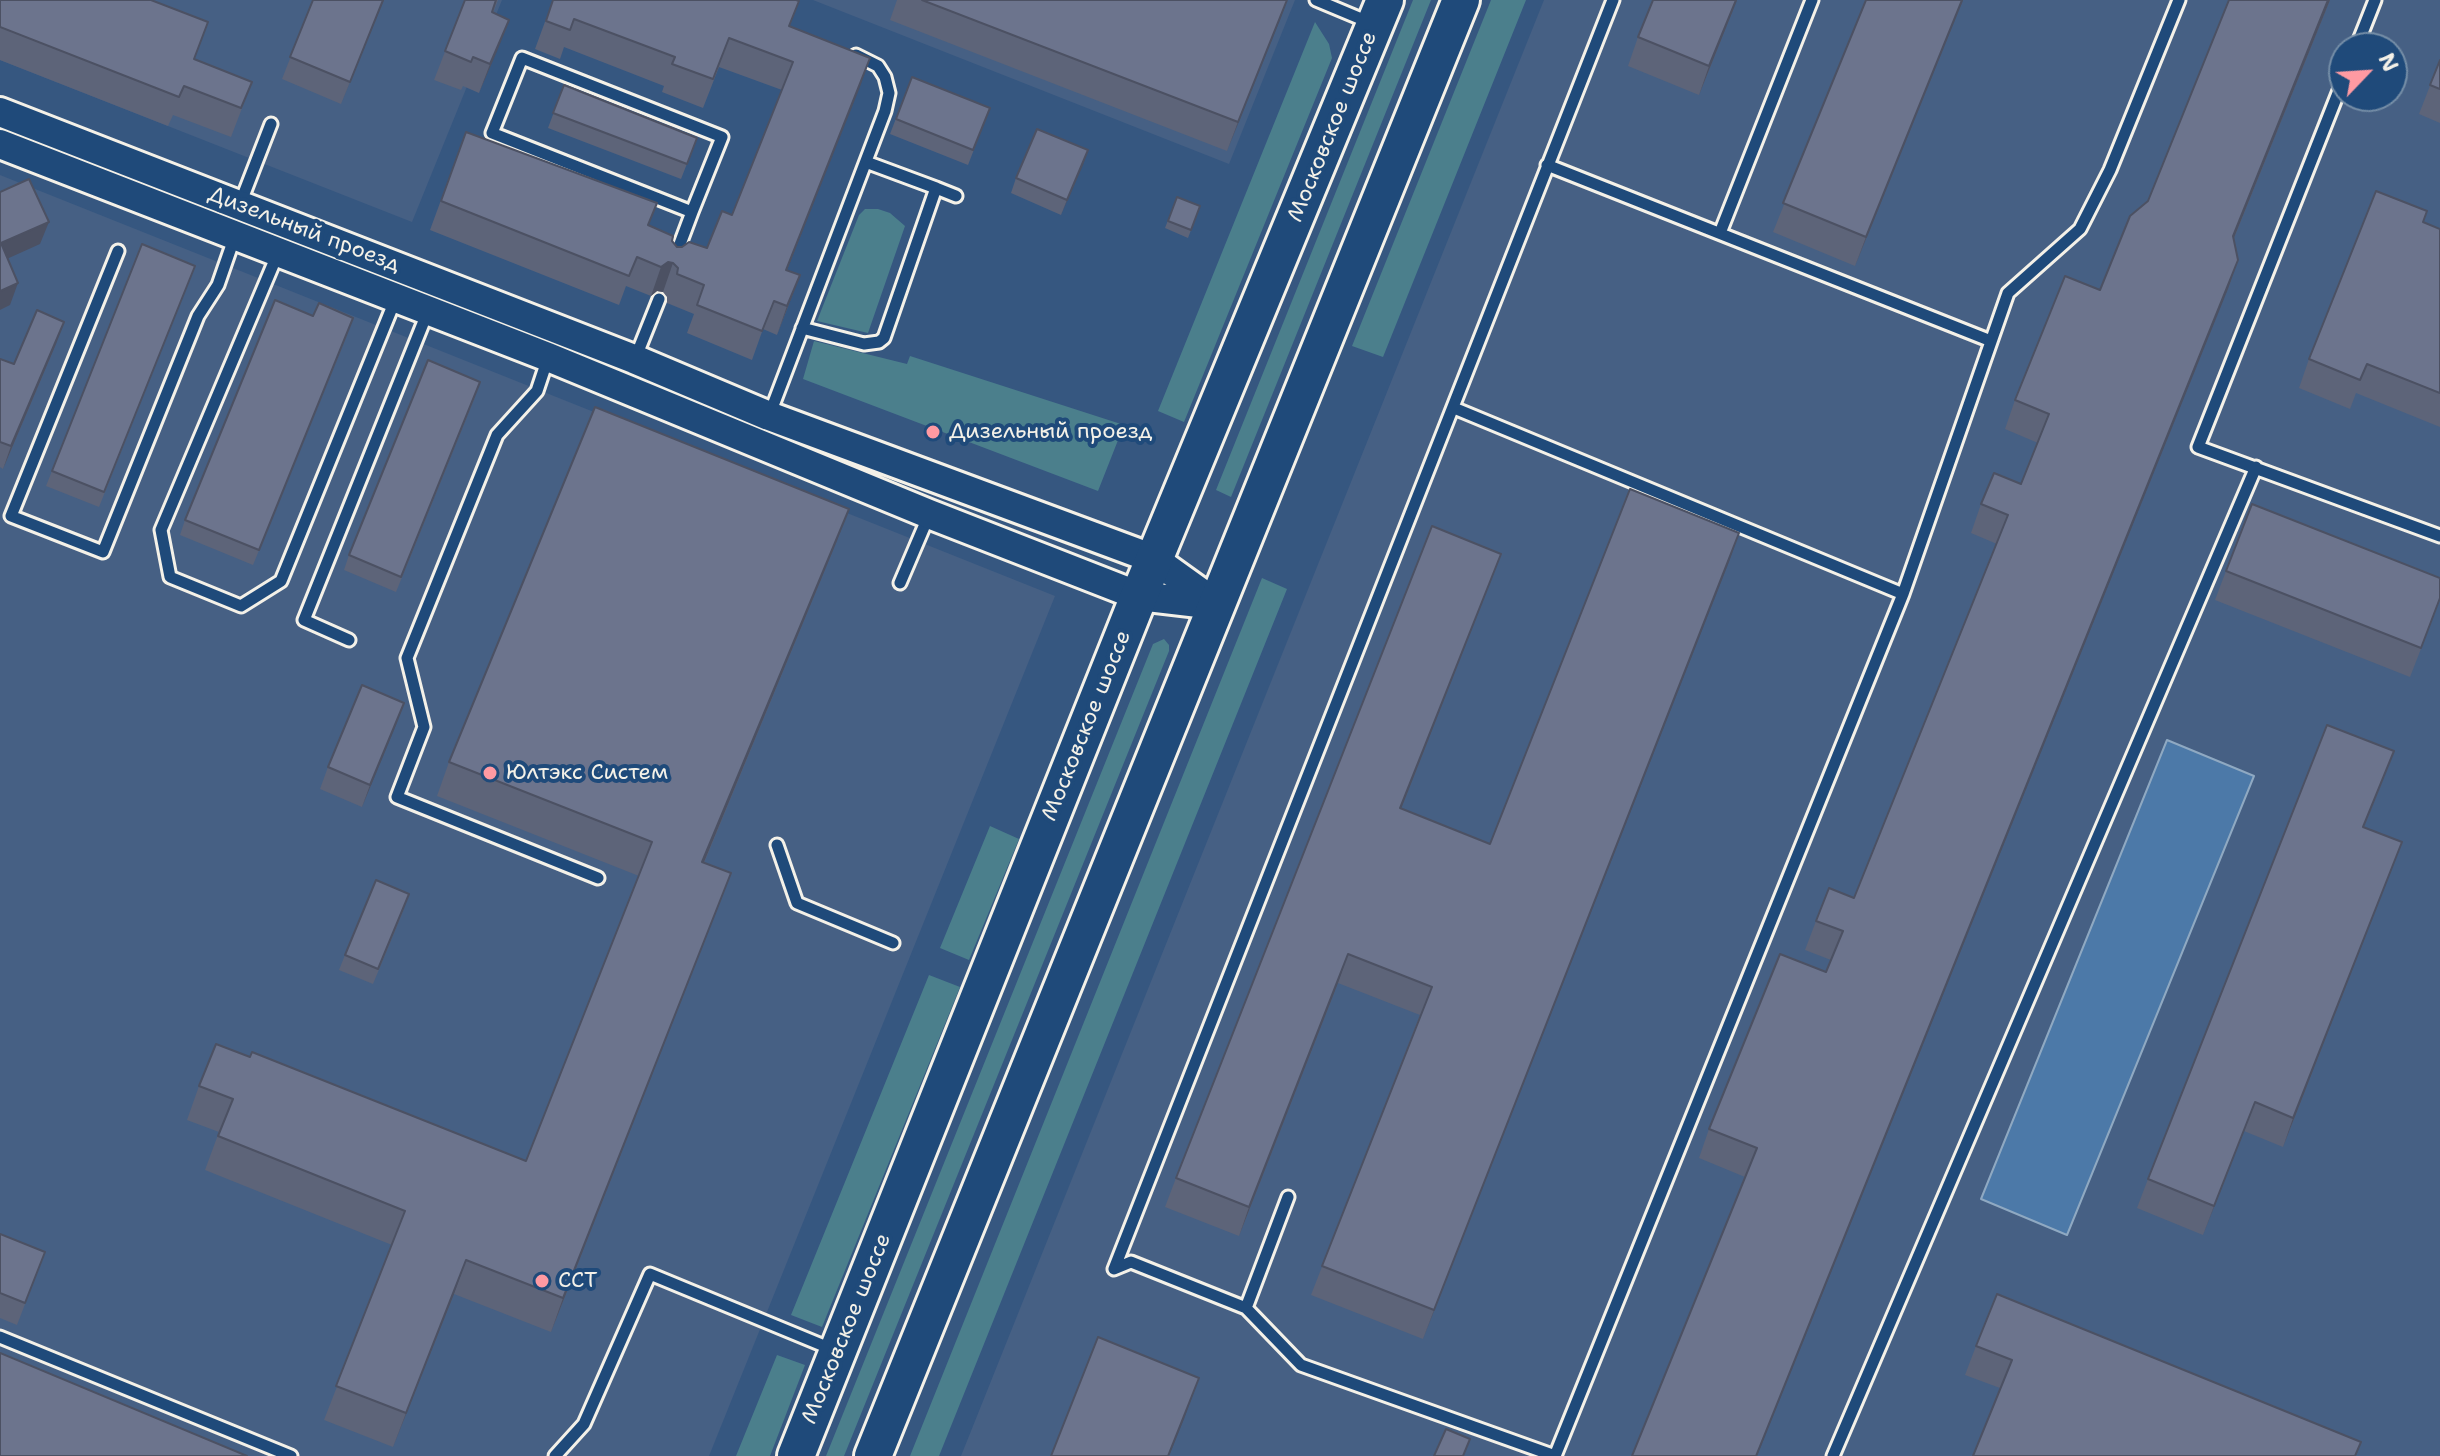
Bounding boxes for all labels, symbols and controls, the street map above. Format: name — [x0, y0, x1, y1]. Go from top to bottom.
street label: Московское шоссе — [1283, 28, 1383, 226]
north arrow — [2328, 32, 2408, 112]
text: N — [2372, 48, 2405, 77]
street label: Дизельный проезд — [204, 181, 404, 279]
place label: Дизельный проезд — [949, 419, 1152, 445]
marker: Дизельный проезд — [924, 423, 942, 441]
street label: Московское шоссе — [1037, 627, 1137, 825]
place label: Юлтэкс Систем — [506, 760, 668, 786]
marker: Юлтэкс Систем — [481, 764, 499, 782]
street label: Московское шоссе — [797, 1230, 897, 1428]
place label: ССТ — [558, 1268, 598, 1294]
marker: ССТ — [533, 1272, 551, 1290]

